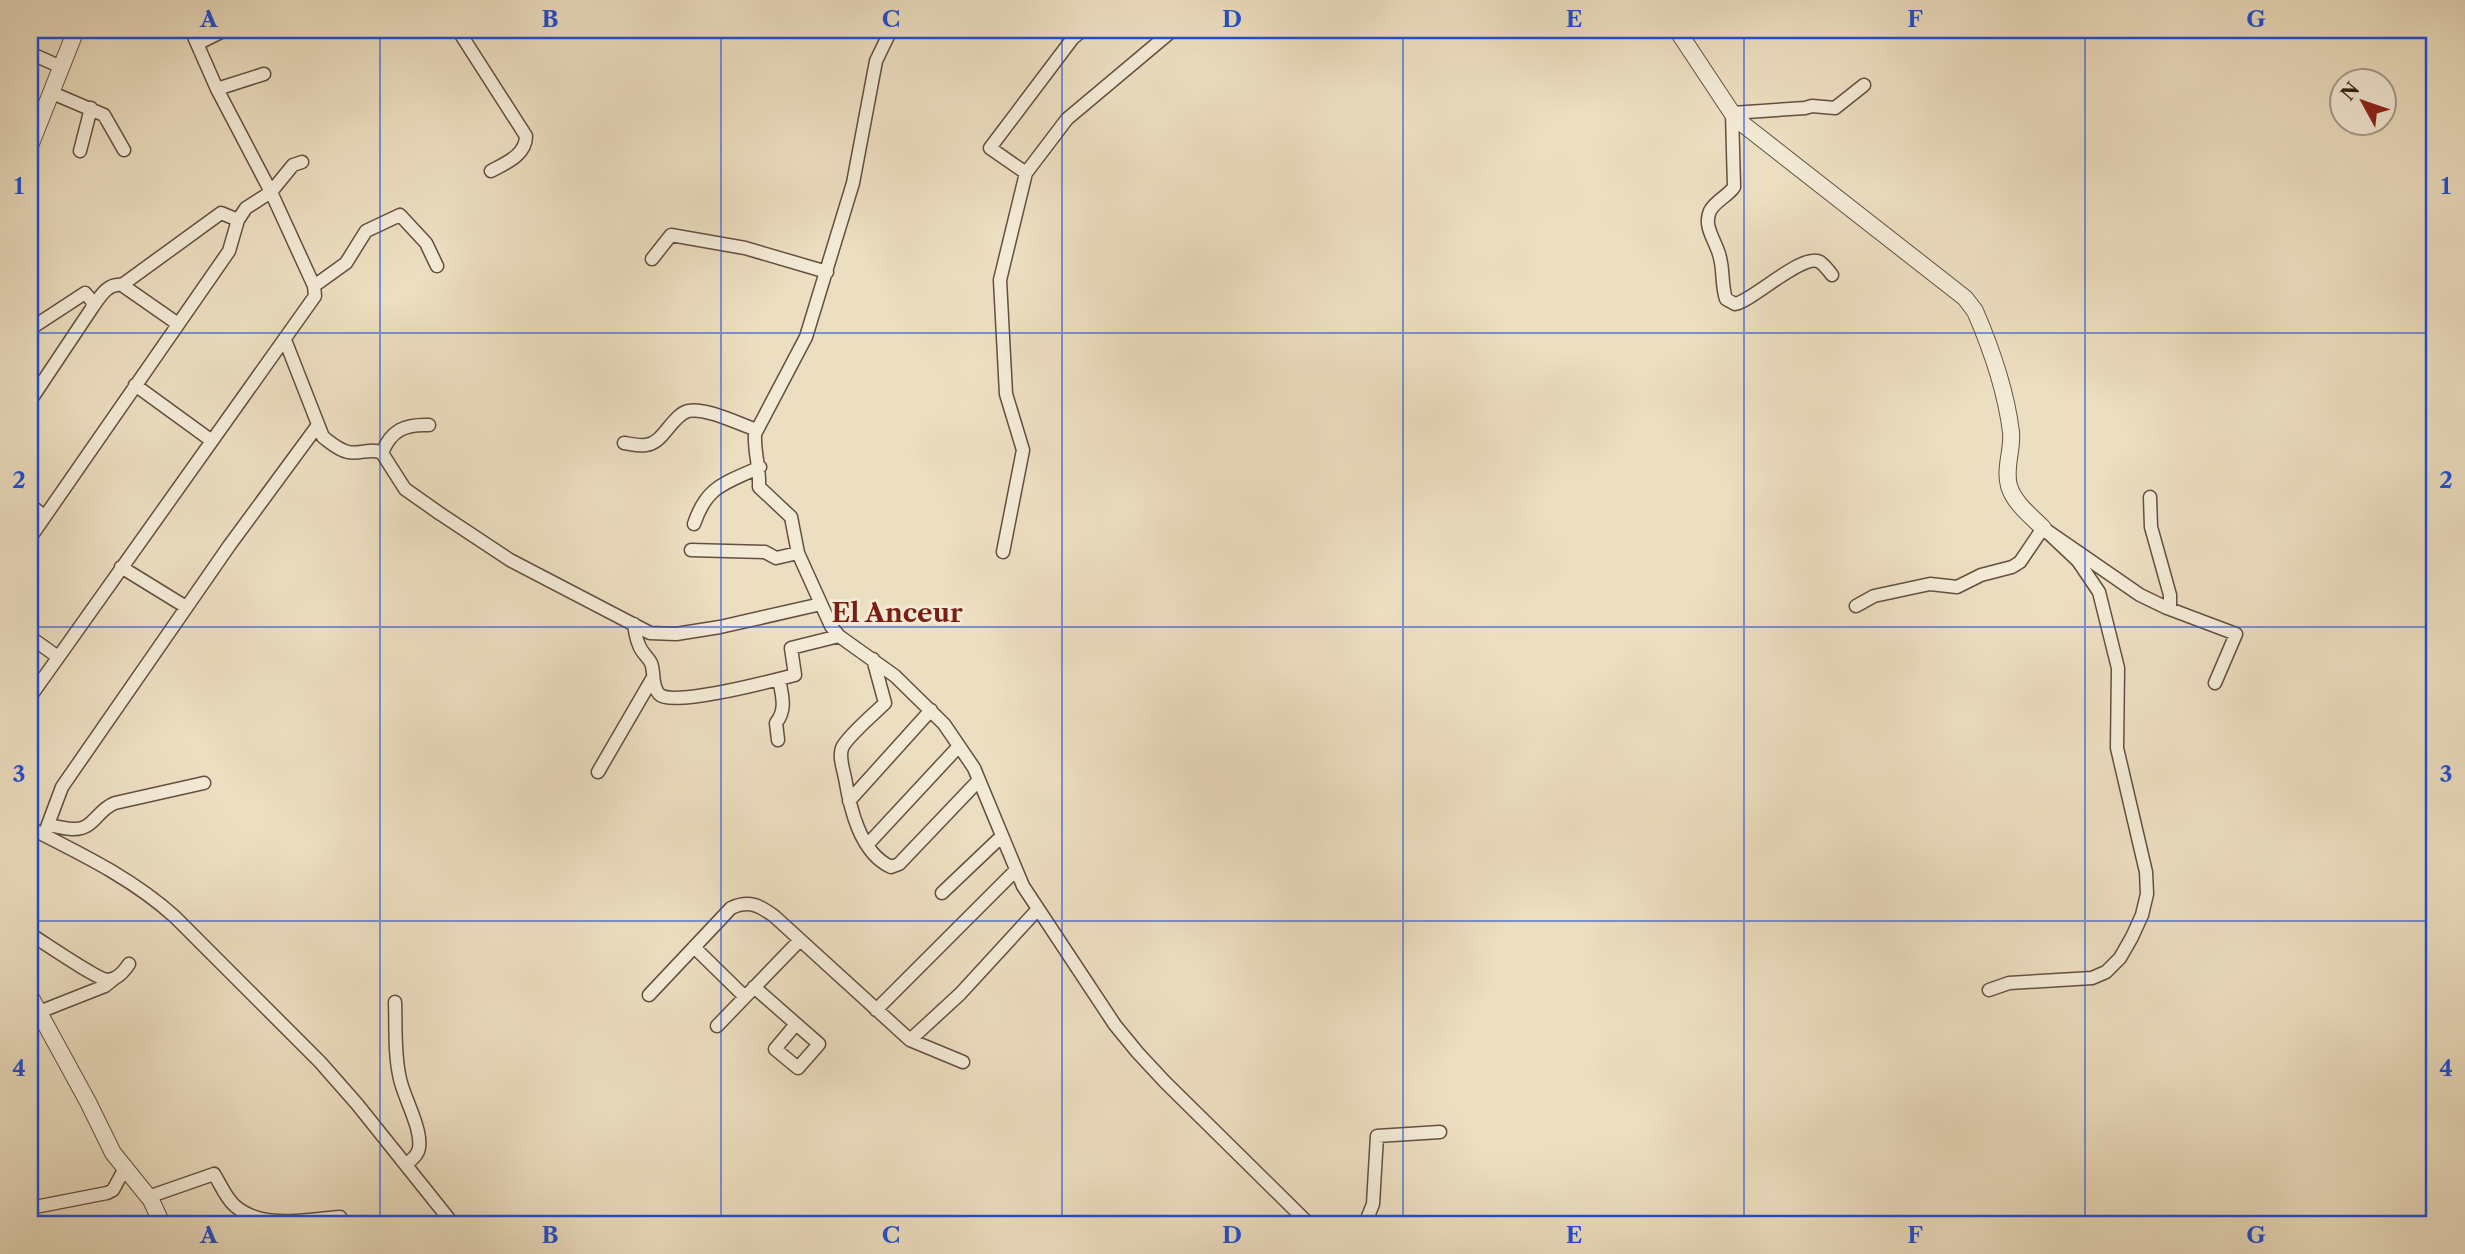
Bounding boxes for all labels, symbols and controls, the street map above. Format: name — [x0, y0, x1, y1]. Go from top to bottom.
text: A — [199, 5, 219, 33]
text: B — [541, 5, 559, 33]
text: C — [882, 5, 900, 33]
text: D — [1222, 5, 1242, 33]
text: E — [1566, 5, 1582, 33]
text: F — [1907, 5, 1923, 33]
text: G — [2246, 5, 2266, 33]
north arrow — [2328, 66, 2398, 136]
text: N — [2336, 78, 2364, 105]
text: 1 — [14, 172, 25, 200]
text: 1 — [2441, 172, 2452, 200]
text: 2 — [12, 466, 26, 494]
text: 2 — [2439, 466, 2453, 494]
district label: El Anceur — [831, 597, 963, 629]
text: 3 — [13, 760, 26, 788]
text: 3 — [2440, 760, 2453, 788]
text: 4 — [12, 1054, 26, 1082]
text: 4 — [2439, 1054, 2453, 1082]
text: A — [199, 1221, 219, 1249]
text: B — [541, 1221, 559, 1249]
text: C — [882, 1221, 900, 1249]
text: D — [1222, 1221, 1242, 1249]
text: E — [1566, 1221, 1582, 1249]
text: F — [1907, 1221, 1923, 1249]
text: G — [2246, 1221, 2266, 1249]

